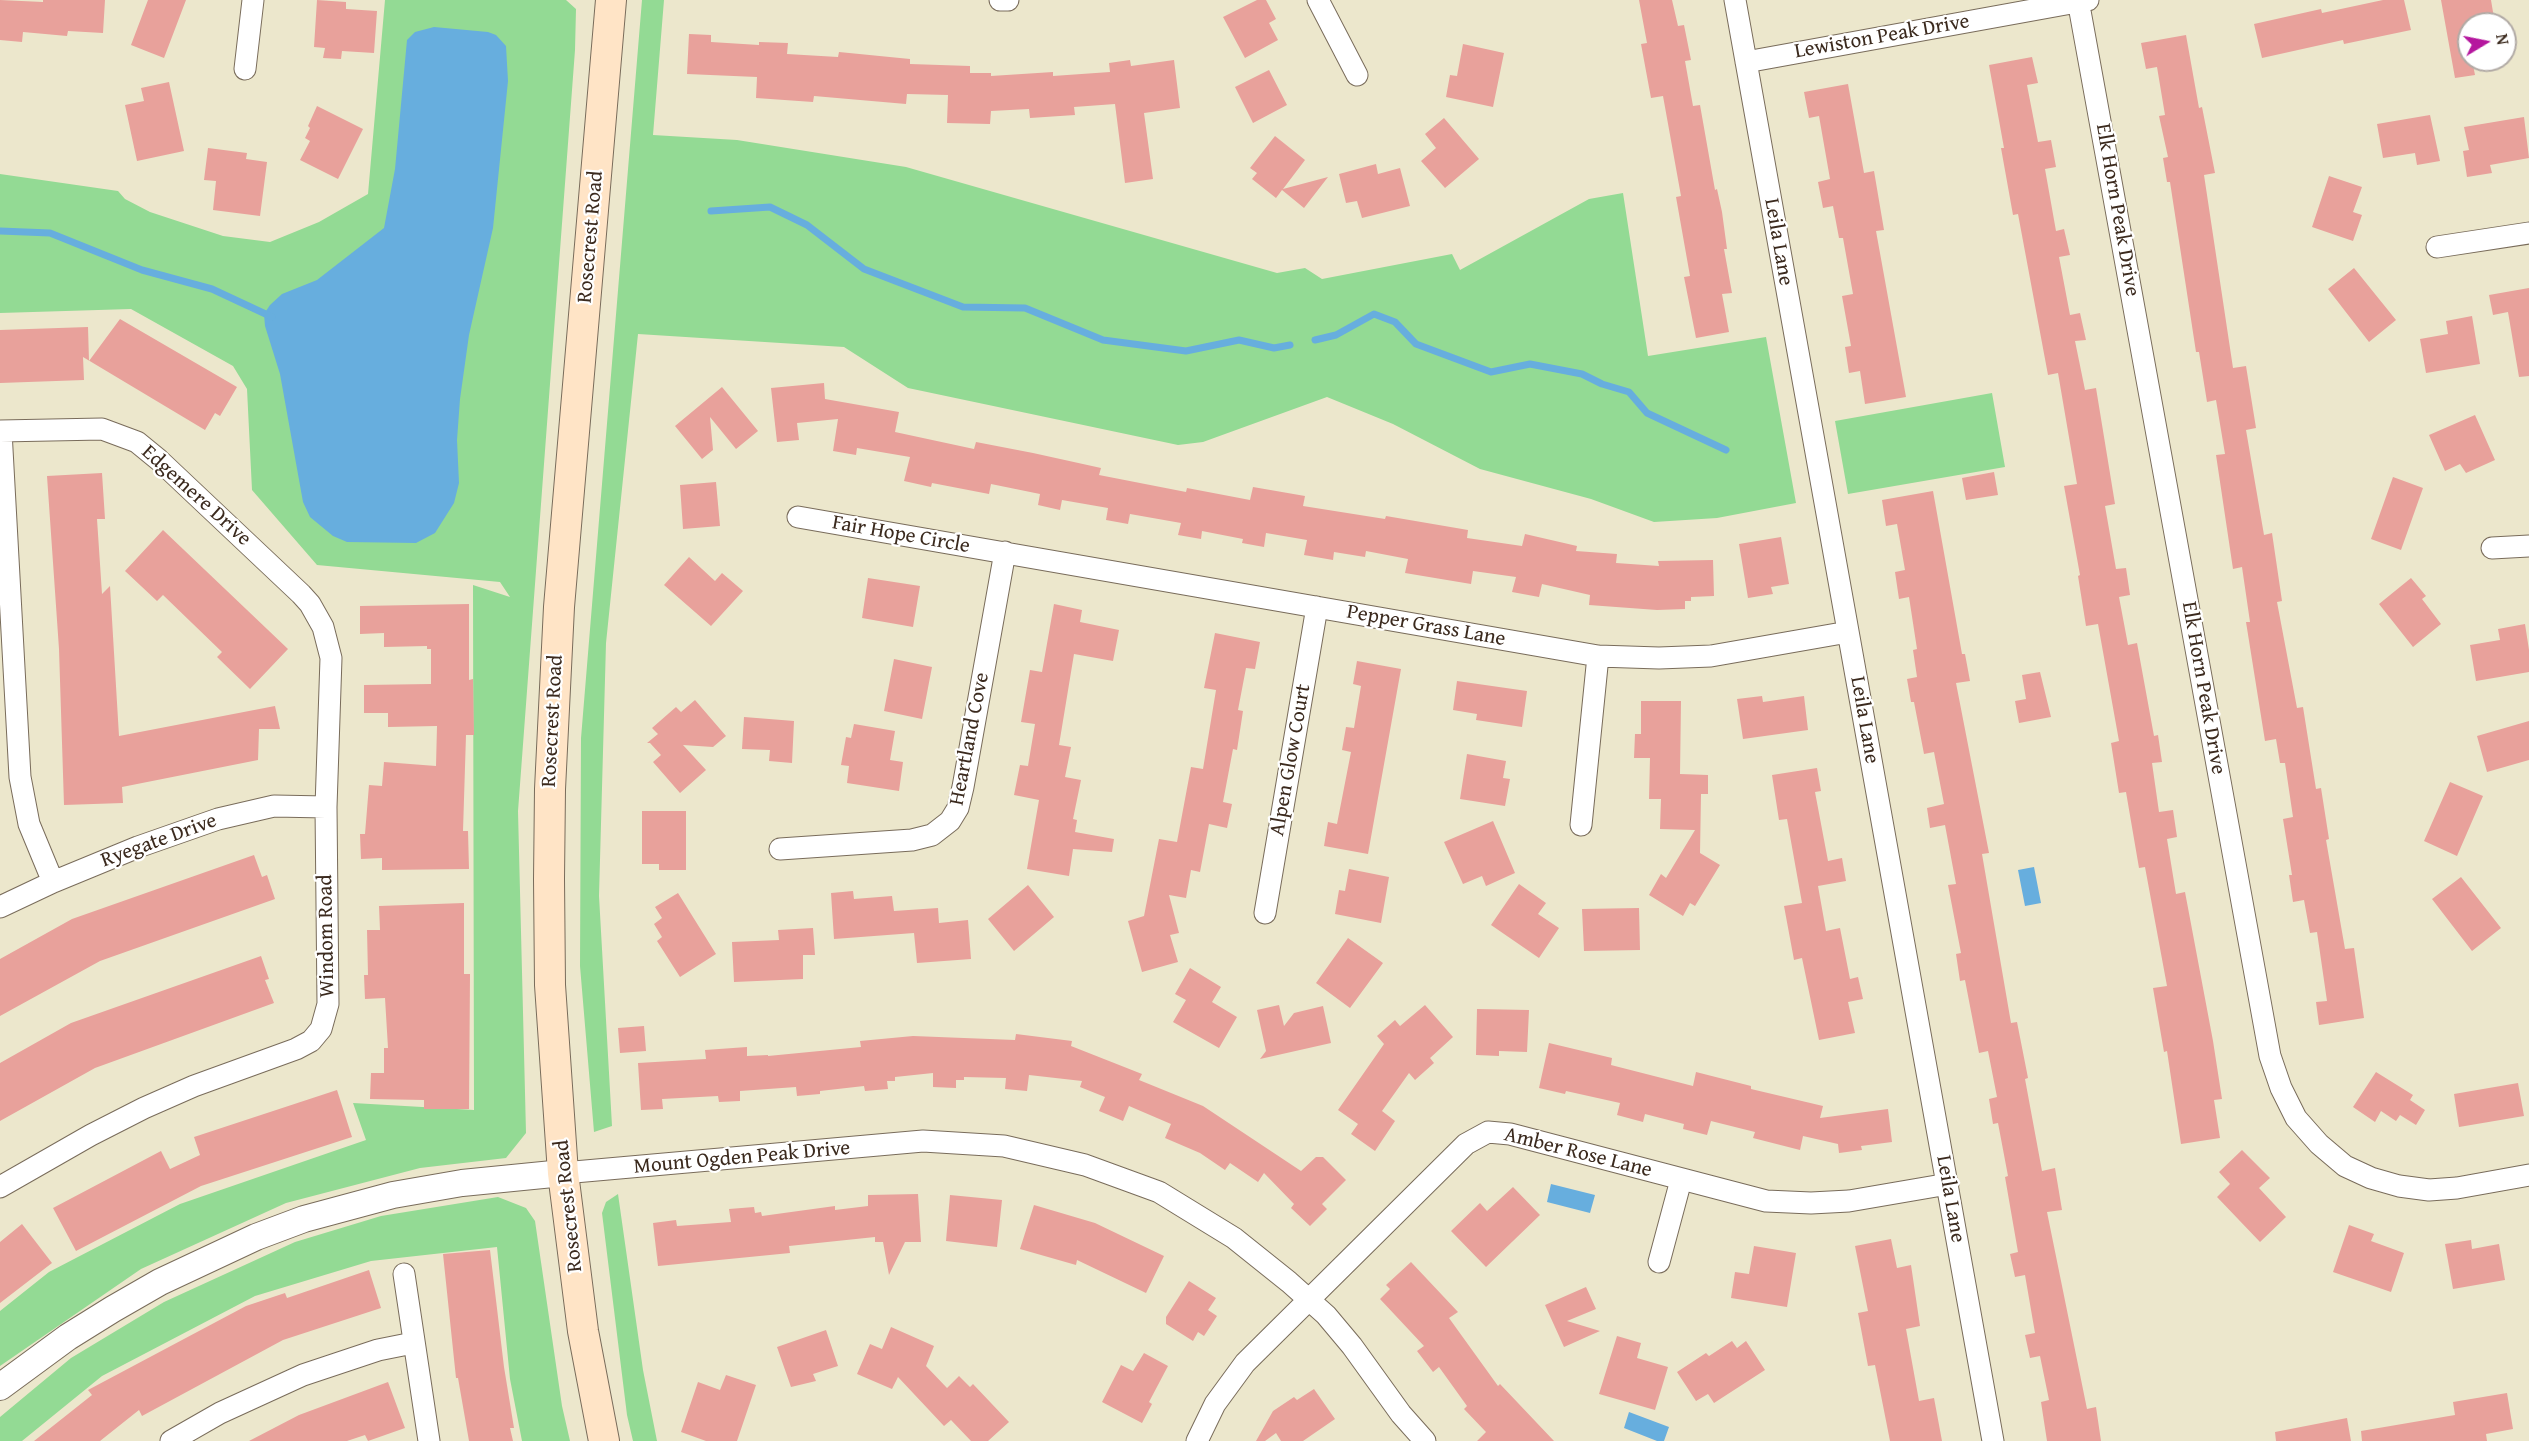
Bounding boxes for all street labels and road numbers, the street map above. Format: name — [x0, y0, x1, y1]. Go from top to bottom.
street label: Lewiston Peak Drive — [1793, 9, 1971, 65]
street label: Elk Horn Peak Drive — [2089, 122, 2145, 298]
street label: Rosecrest Road — [573, 170, 609, 304]
street label: Leila Lane — [1758, 196, 1798, 288]
street label: Edgemere Drive — [136, 440, 256, 552]
street label: Fair Hope Circle — [830, 510, 972, 560]
street label: Pepper Grass Lane — [1345, 600, 1507, 652]
street label: Elk Horn Peak Drive — [2175, 600, 2231, 776]
street label: Rosecrest Road — [537, 654, 569, 788]
street label: Heartland Cove — [945, 670, 995, 808]
street label: Leila Lane — [1844, 674, 1884, 766]
street label: Alpen Glow Court — [1265, 682, 1317, 838]
street label: Ryegate Drive — [98, 808, 220, 874]
street label: Windom Road — [313, 874, 341, 998]
street label: Amber Rose Lane — [1502, 1122, 1654, 1184]
street label: Mount Ogden Peak Drive — [633, 1136, 851, 1180]
street label: Rosecrest Road — [550, 1139, 588, 1273]
street label: Leila Lane — [1930, 1153, 1970, 1245]

